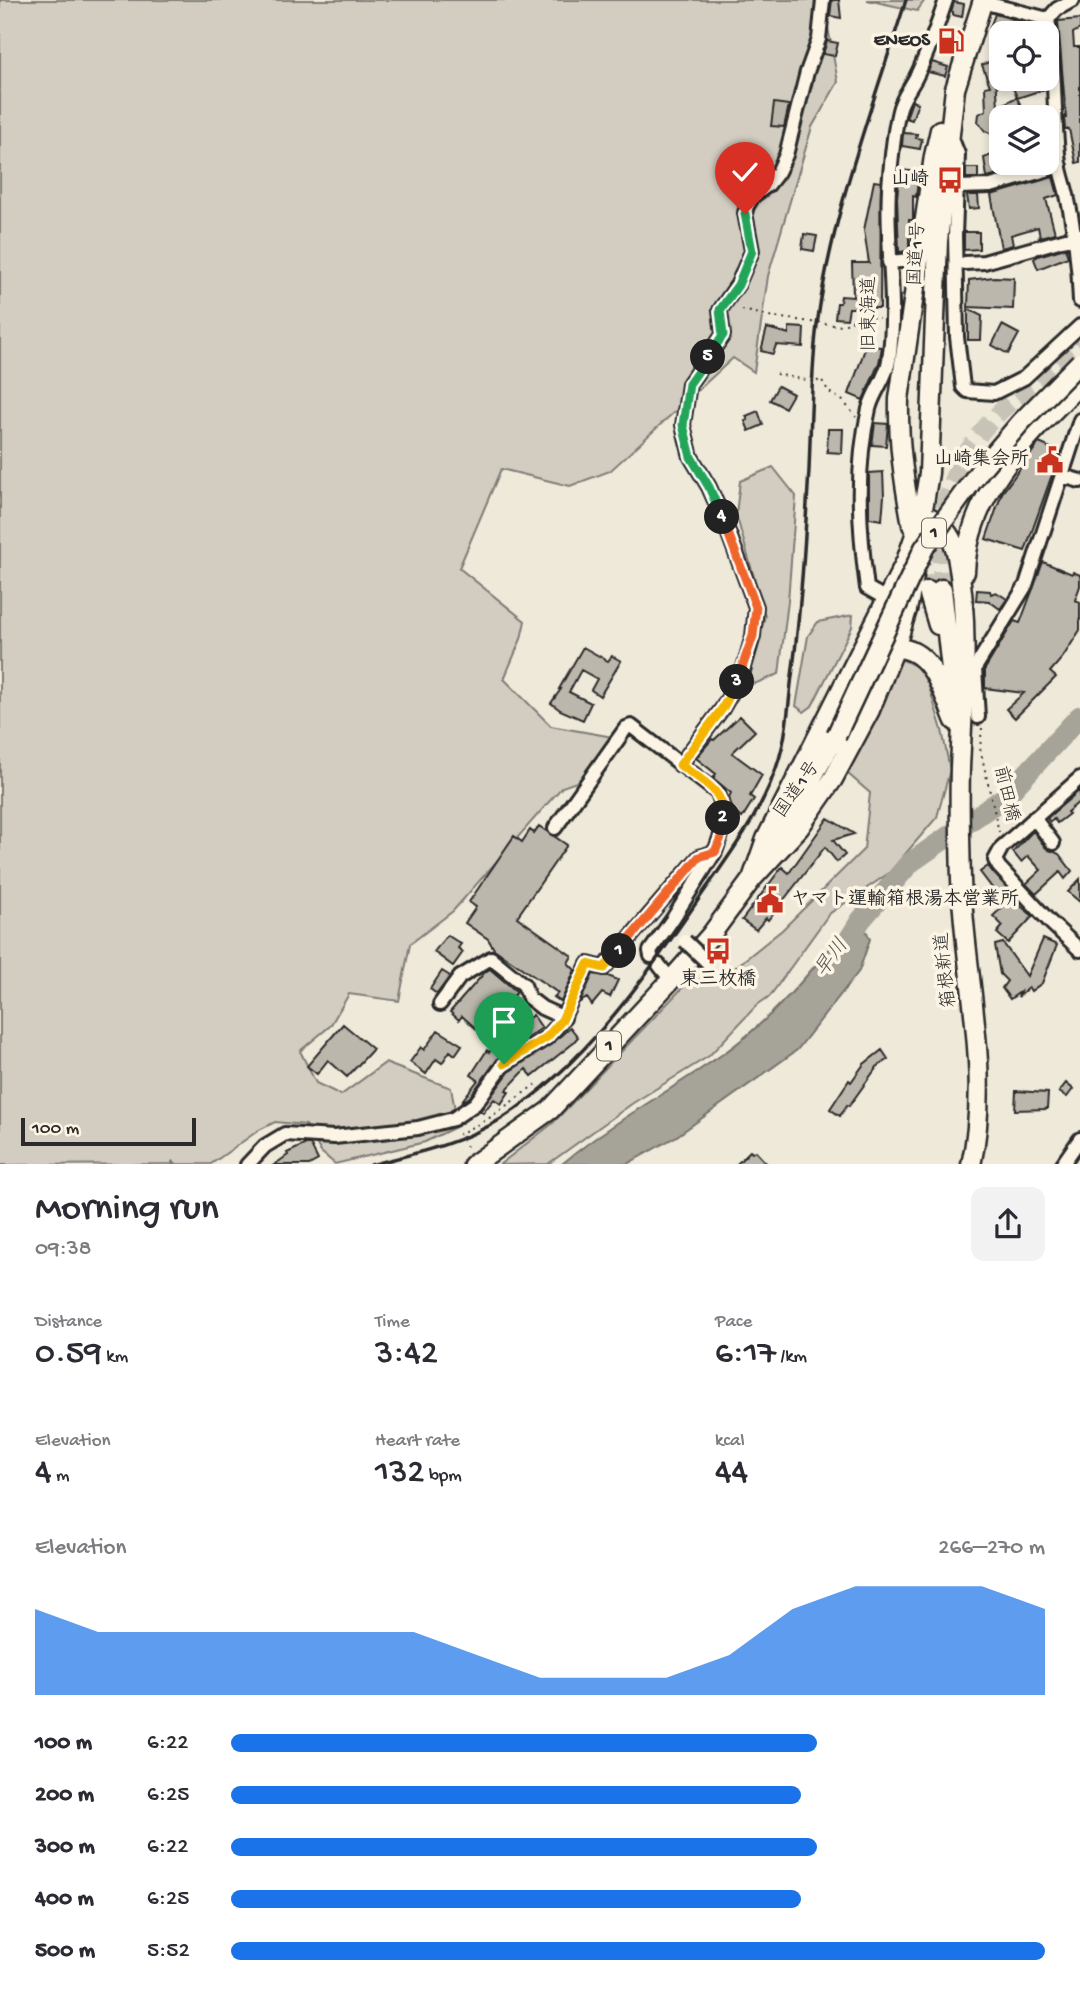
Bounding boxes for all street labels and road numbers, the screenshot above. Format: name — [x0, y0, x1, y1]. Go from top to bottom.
street label: 国道1号 — [904, 221, 931, 287]
street label: 旧東海道 — [858, 276, 882, 352]
road number: 1 — [922, 518, 946, 548]
street label: 国道1号 — [769, 756, 826, 823]
street label: 前田橋 — [987, 763, 1024, 824]
street label: 箱根新道 — [931, 931, 962, 1009]
road number: 1 — [597, 1031, 621, 1060]

